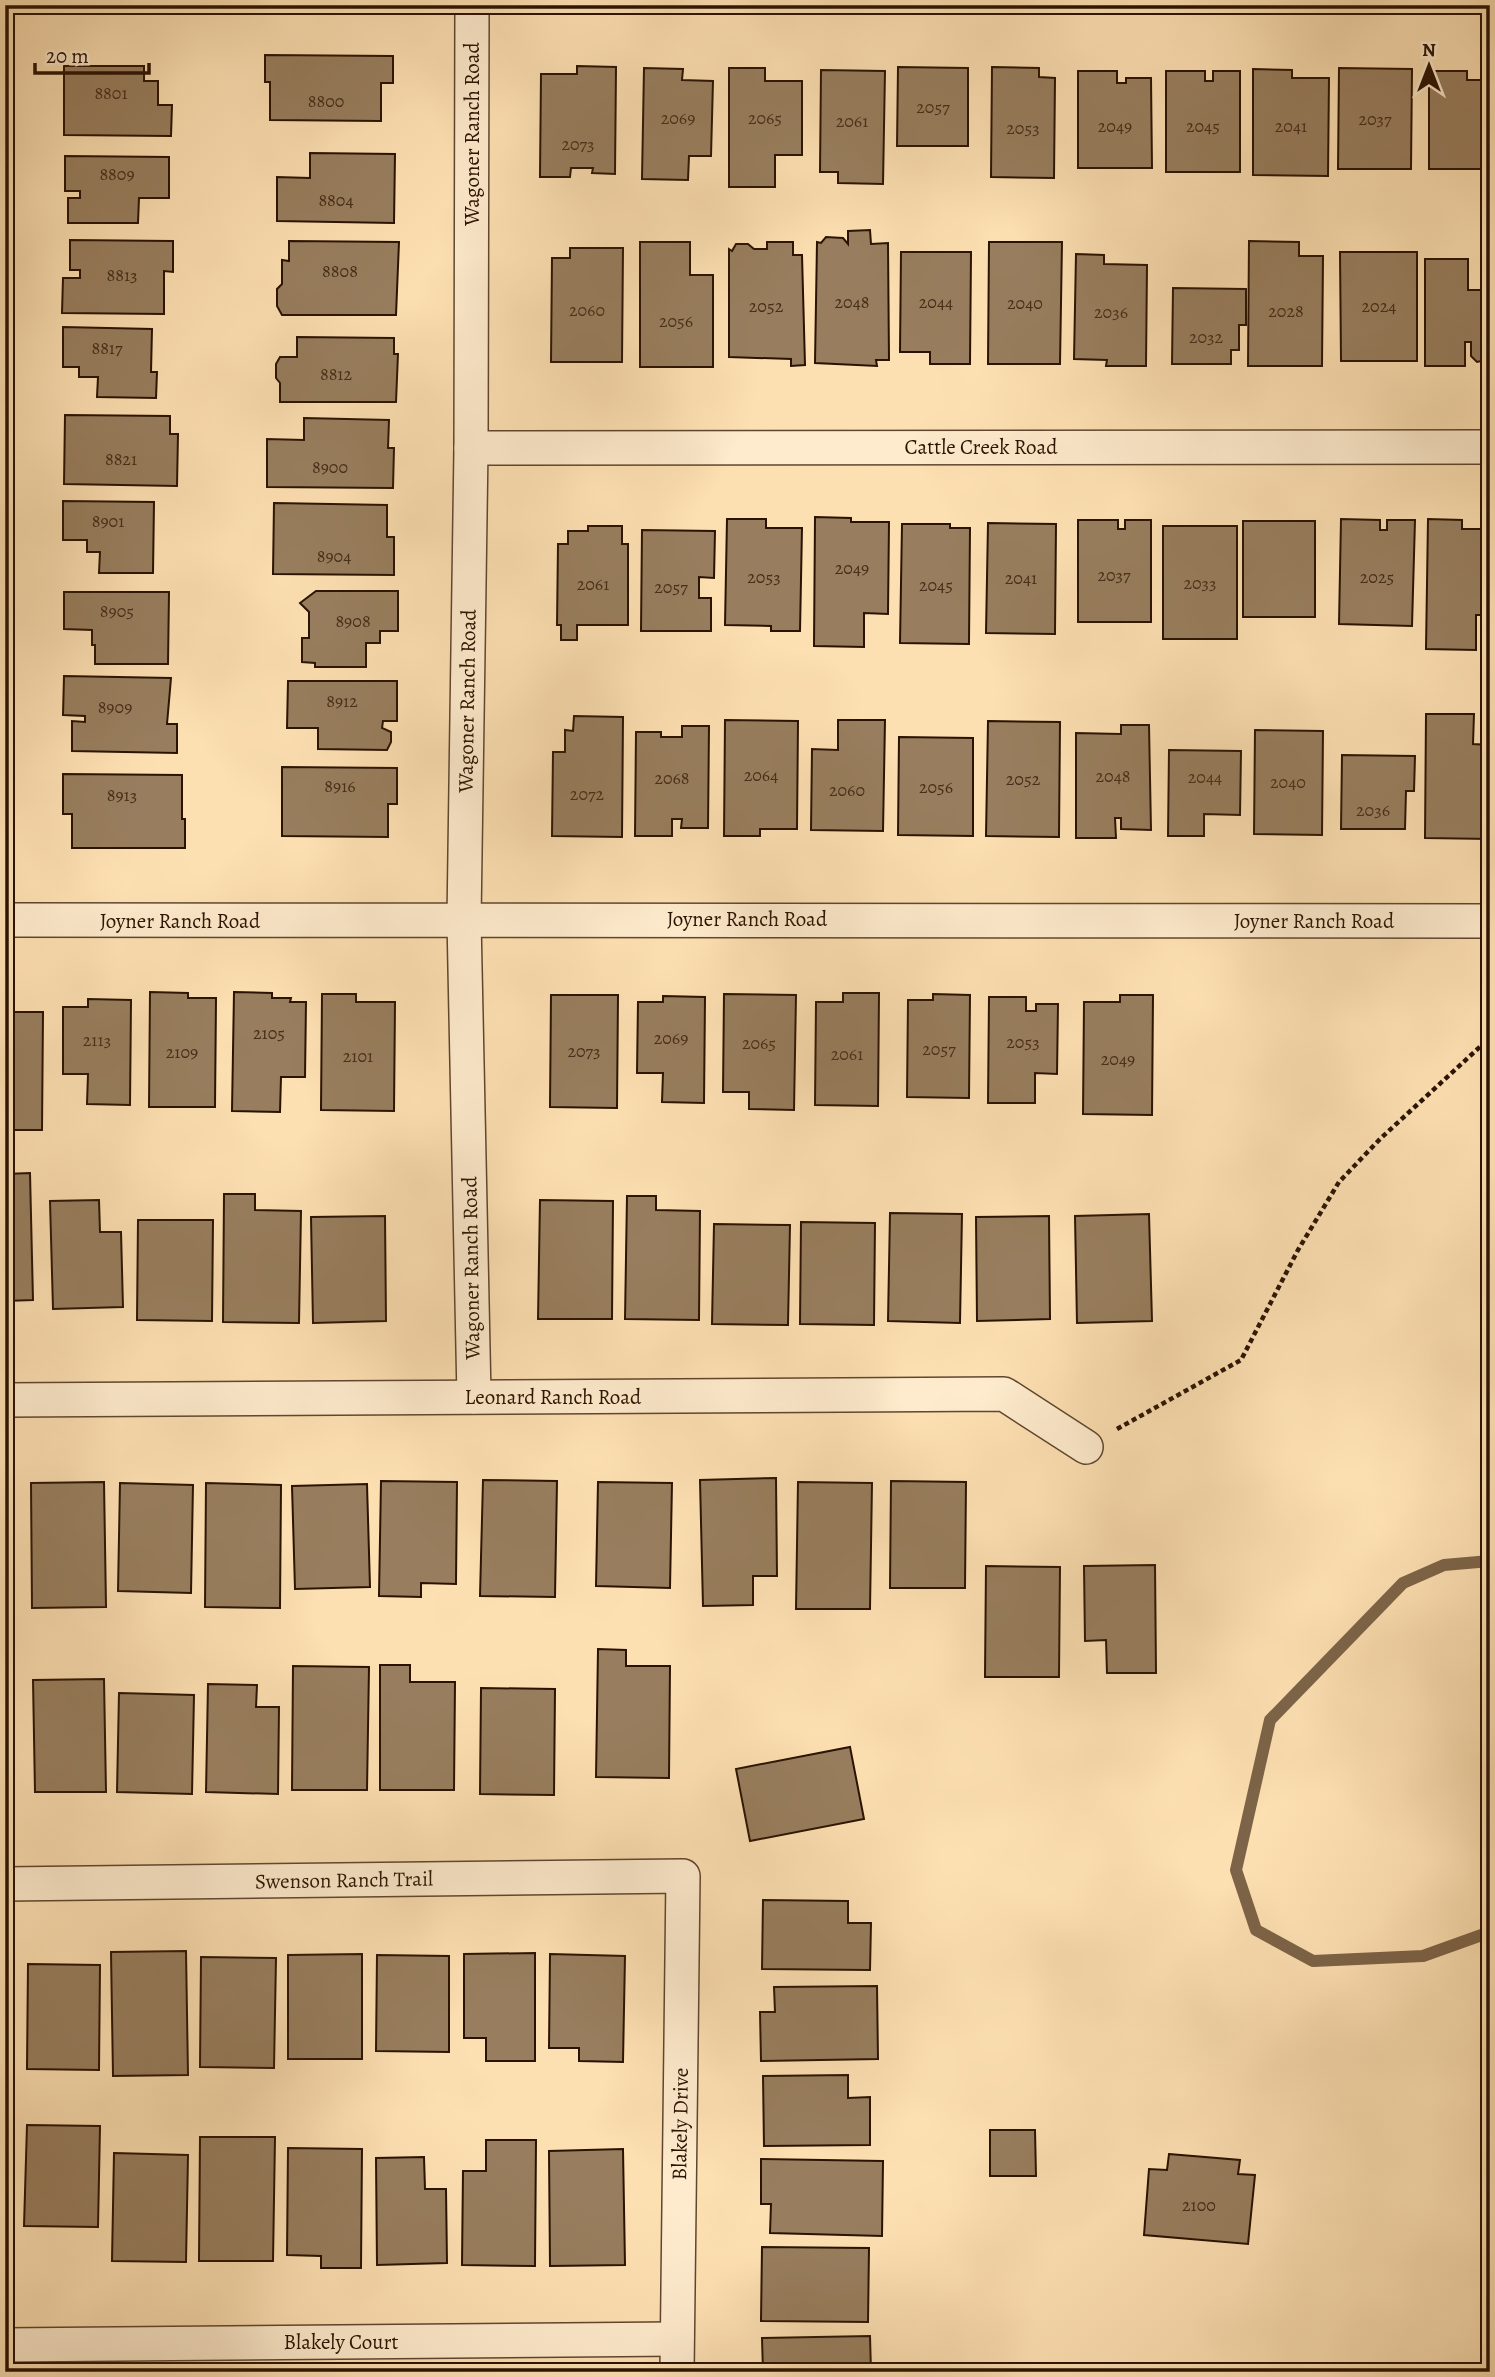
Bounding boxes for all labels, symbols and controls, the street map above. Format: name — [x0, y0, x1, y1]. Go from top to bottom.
scale bar — [35, 32, 149, 76]
north arrow — [1394, 32, 1464, 102]
text: N — [1422, 37, 1436, 63]
text: 20 m — [46, 42, 89, 70]
street label: Wagoner Ranch Road — [458, 42, 486, 227]
house number: 8801 — [94, 81, 128, 105]
house number: 8800 — [308, 89, 344, 113]
house number: 2057 — [916, 95, 950, 119]
house number: 2069 — [661, 106, 695, 130]
house number: 2065 — [748, 106, 782, 130]
house number: 2037 — [1358, 107, 1392, 131]
house number: 2061 — [836, 109, 868, 133]
house number: 2049 — [1098, 114, 1132, 138]
house number: 2045 — [1186, 114, 1220, 138]
house number: 2041 — [1275, 114, 1307, 138]
house number: 2053 — [1006, 116, 1040, 140]
house number: 2073 — [561, 132, 595, 156]
house number: 8809 — [99, 162, 135, 186]
house number: 8804 — [318, 188, 354, 212]
house number: 8808 — [322, 259, 358, 283]
house number: 8813 — [106, 263, 138, 287]
house number: 2048 — [834, 290, 870, 314]
house number: 2044 — [919, 290, 953, 314]
house number: 2040 — [1007, 291, 1043, 315]
house number: 2052 — [749, 294, 784, 318]
house number: 2024 — [1362, 294, 1396, 318]
house number: 2060 — [569, 298, 605, 322]
house number: 2028 — [1268, 299, 1304, 323]
house number: 2036 — [1094, 300, 1128, 324]
house number: 2056 — [659, 309, 693, 333]
house number: 2032 — [1189, 325, 1224, 349]
house number: 8817 — [91, 336, 123, 360]
house number: 8812 — [320, 362, 353, 386]
street label: Cattle Creek Road — [904, 433, 1058, 461]
house number: 8821 — [105, 447, 137, 471]
house number: 8900 — [312, 455, 348, 479]
house number: 8901 — [92, 509, 124, 533]
house number: 8904 — [317, 544, 351, 568]
house number: 2049 — [835, 556, 869, 580]
house number: 2037 — [1097, 563, 1131, 587]
house number: 2053 — [747, 565, 781, 589]
house number: 2025 — [1360, 565, 1394, 589]
house number: 2041 — [1005, 566, 1037, 590]
house number: 2033 — [1183, 571, 1217, 595]
house number: 2061 — [577, 572, 609, 596]
house number: 2045 — [919, 573, 953, 597]
house number: 2057 — [654, 575, 688, 599]
house number: 8905 — [100, 599, 134, 623]
street label: Wagoner Ranch Road — [451, 608, 483, 794]
house number: 8908 — [335, 609, 371, 633]
house number: 8912 — [326, 689, 358, 713]
house number: 8909 — [98, 695, 132, 719]
house number: 2064 — [744, 763, 778, 787]
house number: 2048 — [1095, 764, 1131, 788]
house number: 2044 — [1188, 765, 1222, 789]
house number: 2068 — [654, 766, 690, 790]
house number: 2052 — [1006, 767, 1041, 791]
house number: 2040 — [1270, 770, 1306, 794]
house number: 8916 — [324, 774, 356, 798]
house number: 2056 — [919, 775, 953, 799]
house number: 2060 — [829, 778, 865, 802]
house number: 2072 — [570, 782, 605, 806]
house number: 8913 — [107, 783, 137, 807]
house number: 2036 — [1356, 798, 1390, 822]
street label: Joyner Ranch Road — [667, 905, 828, 933]
street label: Joyner Ranch Road — [100, 907, 261, 935]
street label: Joyner Ranch Road — [1234, 907, 1395, 935]
house number: 2105 — [253, 1021, 285, 1045]
house number: 2069 — [654, 1026, 688, 1050]
house number: 2113 — [83, 1028, 111, 1052]
house number: 2053 — [1006, 1030, 1040, 1054]
house number: 2065 — [742, 1031, 776, 1055]
house number: 2057 — [922, 1037, 956, 1061]
house number: 2073 — [567, 1039, 601, 1063]
house number: 2109 — [166, 1040, 198, 1064]
house number: 2061 — [831, 1042, 863, 1066]
house number: 2101 — [343, 1044, 373, 1068]
house number: 2049 — [1101, 1047, 1135, 1071]
street label: Wagoner Ranch Road — [455, 1175, 487, 1361]
street label: Leonard Ranch Road — [465, 1383, 642, 1411]
street label: Swenson Ranch Trail — [255, 1864, 433, 1896]
street label: Blakely Drive — [665, 2067, 695, 2181]
house number: 2100 — [1182, 2193, 1216, 2217]
street label: Blakely Court — [283, 2328, 399, 2356]

